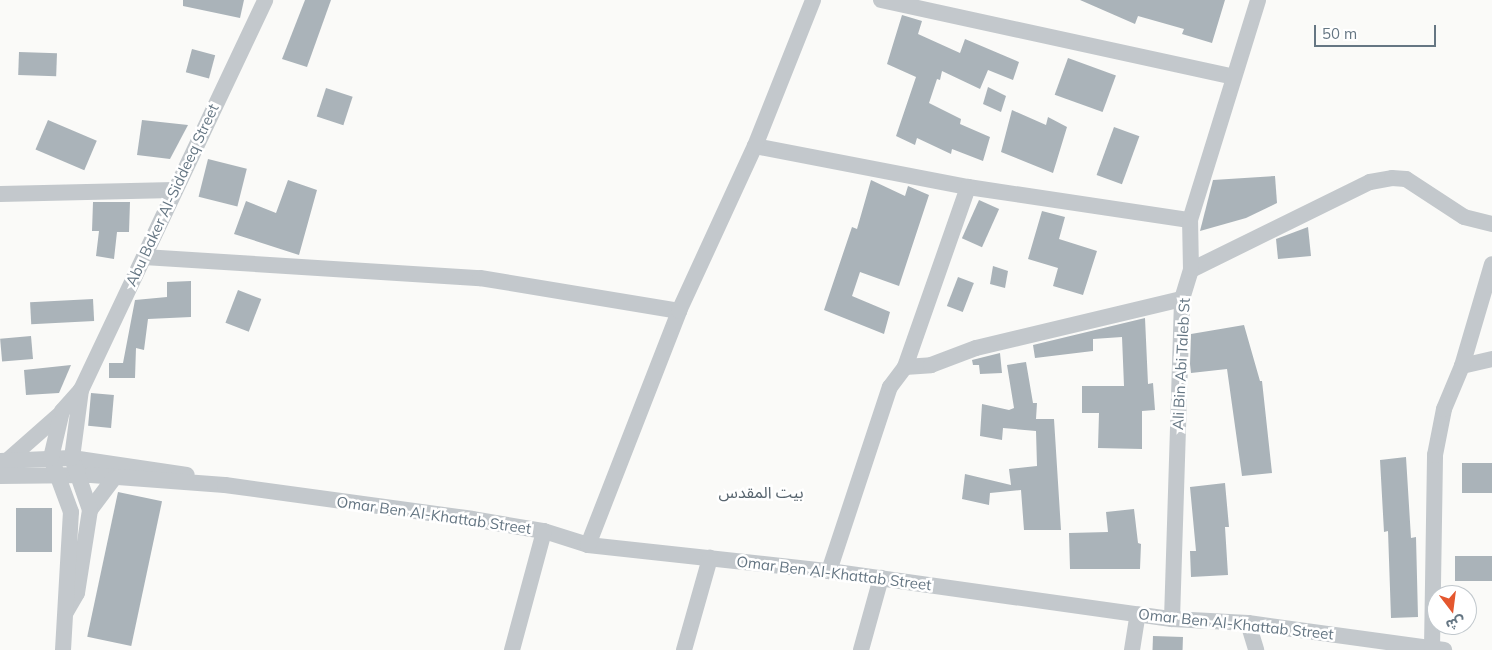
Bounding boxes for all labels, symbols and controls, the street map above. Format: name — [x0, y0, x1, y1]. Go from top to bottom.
scale bar — [1317, 15, 1440, 47]
text: 50 m — [1322, 24, 1357, 43]
street label: Abu Baker Al-Siddeeq Street — [122, 101, 222, 289]
street label: Ali Bin Abi Taleb St — [1169, 298, 1193, 430]
district label: بيت المقدس — [719, 482, 803, 502]
street label: Omar Ben Al-Khattab Street — [336, 492, 532, 538]
street label: Omar Ben Al-Khattab Street — [736, 552, 932, 594]
north arrow — [1427, 585, 1477, 635]
street label: Omar Ben Al-Khattab Street — [1138, 605, 1334, 643]
text: ش — [1444, 612, 1467, 635]

